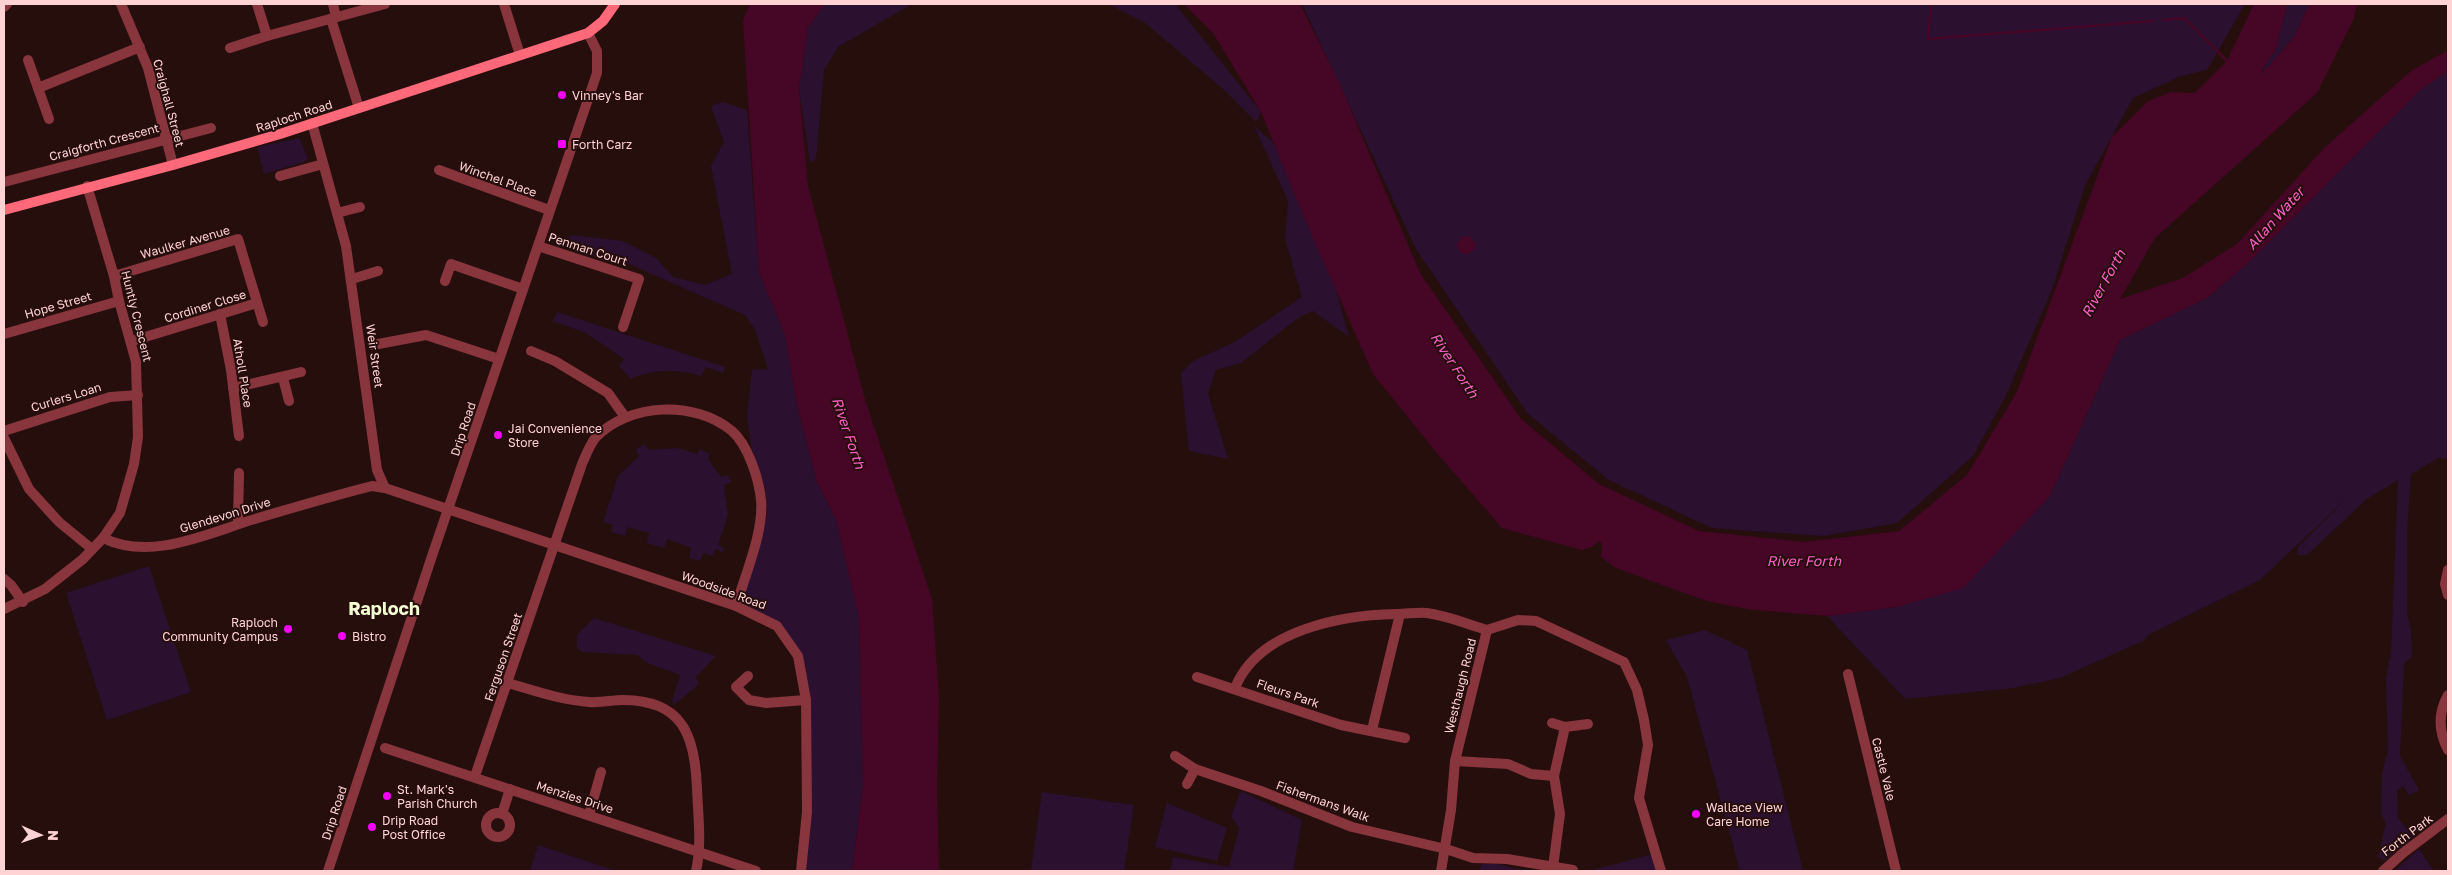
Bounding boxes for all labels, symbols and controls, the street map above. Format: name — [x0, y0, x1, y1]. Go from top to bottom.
street label: Craighall Street — [150, 57, 188, 149]
place label: Vinney's Bar — [572, 88, 644, 103]
marker: Vinney's Bar — [556, 89, 568, 101]
street label: Raploch Road — [254, 97, 334, 135]
street label: Craigforth Crescent — [47, 120, 161, 164]
place label: Forth Carz — [572, 137, 632, 152]
marker: Forth Carz — [556, 138, 568, 150]
street label: Winchel Place — [457, 158, 539, 200]
water label: Allan Water — [2243, 181, 2309, 253]
street label: Waulker Avenue — [138, 222, 232, 262]
street label: Penman Court — [547, 229, 630, 269]
water label: River Forth — [2078, 245, 2129, 320]
street label: Huntly Crescent — [118, 269, 156, 363]
street label: Cordiner Close — [162, 286, 248, 326]
street label: Hope Street — [23, 288, 94, 322]
street label: Weir Street — [363, 323, 387, 389]
water label: River Forth — [1428, 329, 1483, 402]
street label: Atholl Place — [230, 337, 256, 409]
street label: Curlers Loan — [29, 379, 103, 415]
water label: River Forth — [829, 395, 870, 472]
street label: Drip Road — [447, 400, 479, 458]
place label: Jai Convenience Store — [508, 421, 602, 450]
marker: Jai Convenience Store — [492, 429, 504, 441]
street label: Glendevon Drive — [178, 494, 272, 536]
water label: River Forth — [1767, 552, 1843, 569]
street label: Woodside Road — [680, 568, 768, 612]
district label: Raploch — [348, 597, 420, 619]
street label: Ferguson Street — [481, 611, 525, 703]
place label: Raploch Community Campus — [162, 615, 278, 644]
marker: Raploch Community Campus — [282, 623, 294, 635]
place label: Bistro — [352, 629, 386, 644]
marker: Bistro — [336, 630, 348, 642]
street label: Westhaugh Road — [1441, 637, 1479, 735]
street label: Fleurs Park — [1255, 675, 1321, 711]
street label: Castle Vale — [1869, 736, 1899, 802]
street label: Menzies Drive — [535, 777, 615, 817]
street label: Fishermans Walk — [1274, 777, 1372, 825]
place label: St. Mark's Parish Church — [397, 782, 477, 811]
street label: Drip Road — [318, 784, 350, 842]
marker: St. Mark's Parish Church — [381, 790, 393, 802]
place label: Wallace View Care Home — [1706, 800, 1783, 829]
marker: Wallace View Care Home — [1690, 808, 1702, 820]
north arrow — [15, 810, 65, 860]
street label: Forth Park — [2378, 811, 2436, 859]
place label: Drip Road Post Office — [382, 813, 446, 842]
marker: Drip Road Post Office — [366, 821, 378, 833]
text: N — [45, 830, 62, 841]

